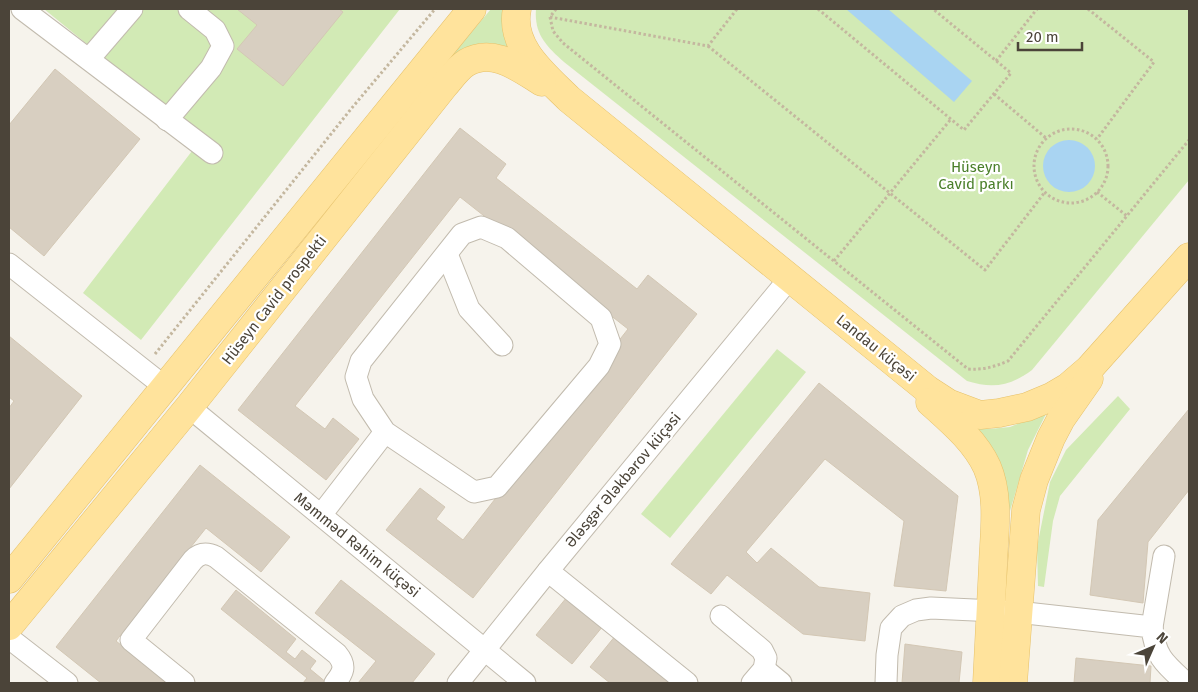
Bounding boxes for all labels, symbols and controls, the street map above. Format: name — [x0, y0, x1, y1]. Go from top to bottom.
scale bar — [1018, 20, 1082, 52]
text: 20 m — [1026, 28, 1059, 46]
park label: Hüseyn Cavid parkı — [938, 158, 1014, 193]
street label: Hüseyn Cavid prospekti — [218, 232, 330, 368]
street label: Landau küçəsi — [833, 311, 919, 385]
street label: Ələsgər Ələkbərov küçəsi — [561, 409, 685, 551]
street label: Məmməd Rəhim küçəsi — [290, 489, 424, 601]
north arrow — [1128, 622, 1178, 672]
text: N — [1153, 629, 1171, 647]

